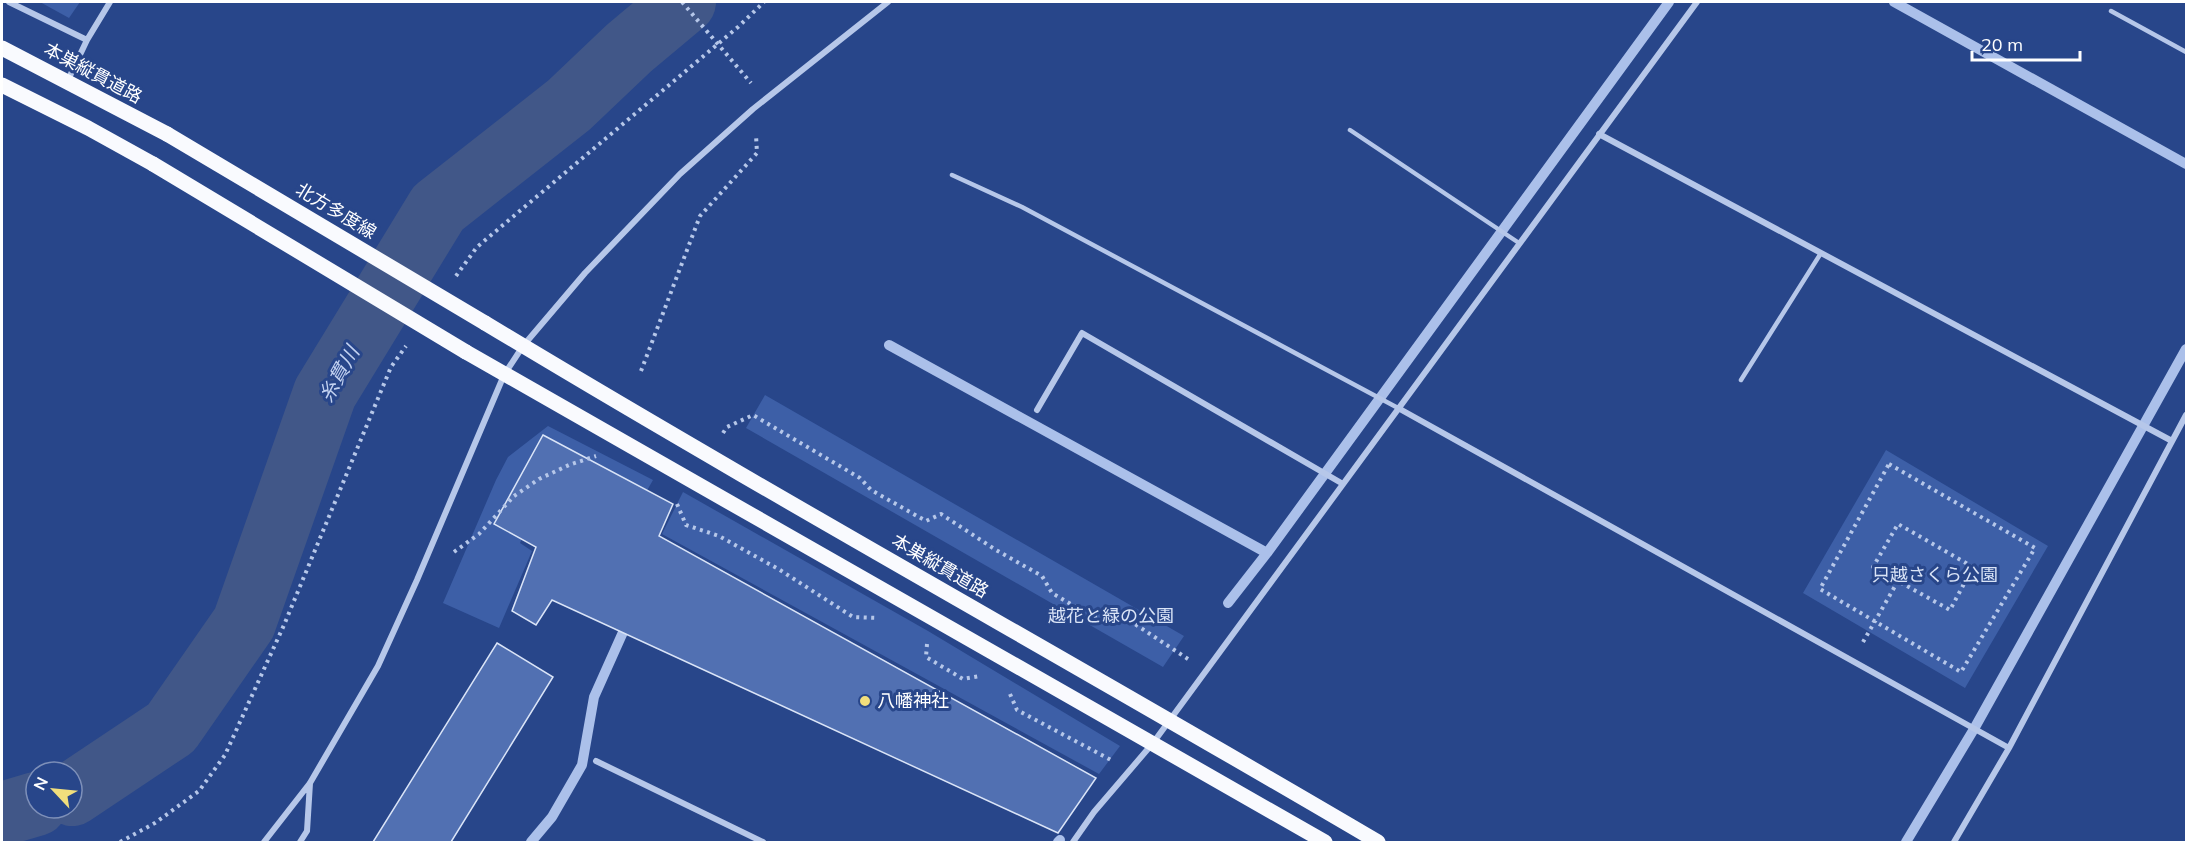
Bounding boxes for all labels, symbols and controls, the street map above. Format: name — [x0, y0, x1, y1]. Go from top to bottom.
scale bar — [1972, 24, 2080, 62]
text: 20 m — [1981, 33, 2023, 56]
street label: 本巣縦貫道路 — [40, 37, 146, 108]
street label: 北方多度線 — [292, 178, 381, 244]
water label: 糸貫川 — [313, 340, 365, 406]
street label: 本巣縦貫道路 — [888, 529, 993, 603]
park label: 只越さくら公園 — [1872, 563, 1998, 586]
park label: 越花と緑の公園 — [1048, 604, 1174, 627]
place label: 八幡神社 — [877, 689, 949, 712]
marker: 八幡神社 — [858, 694, 872, 708]
north arrow — [24, 760, 84, 820]
text: N — [29, 774, 52, 793]

